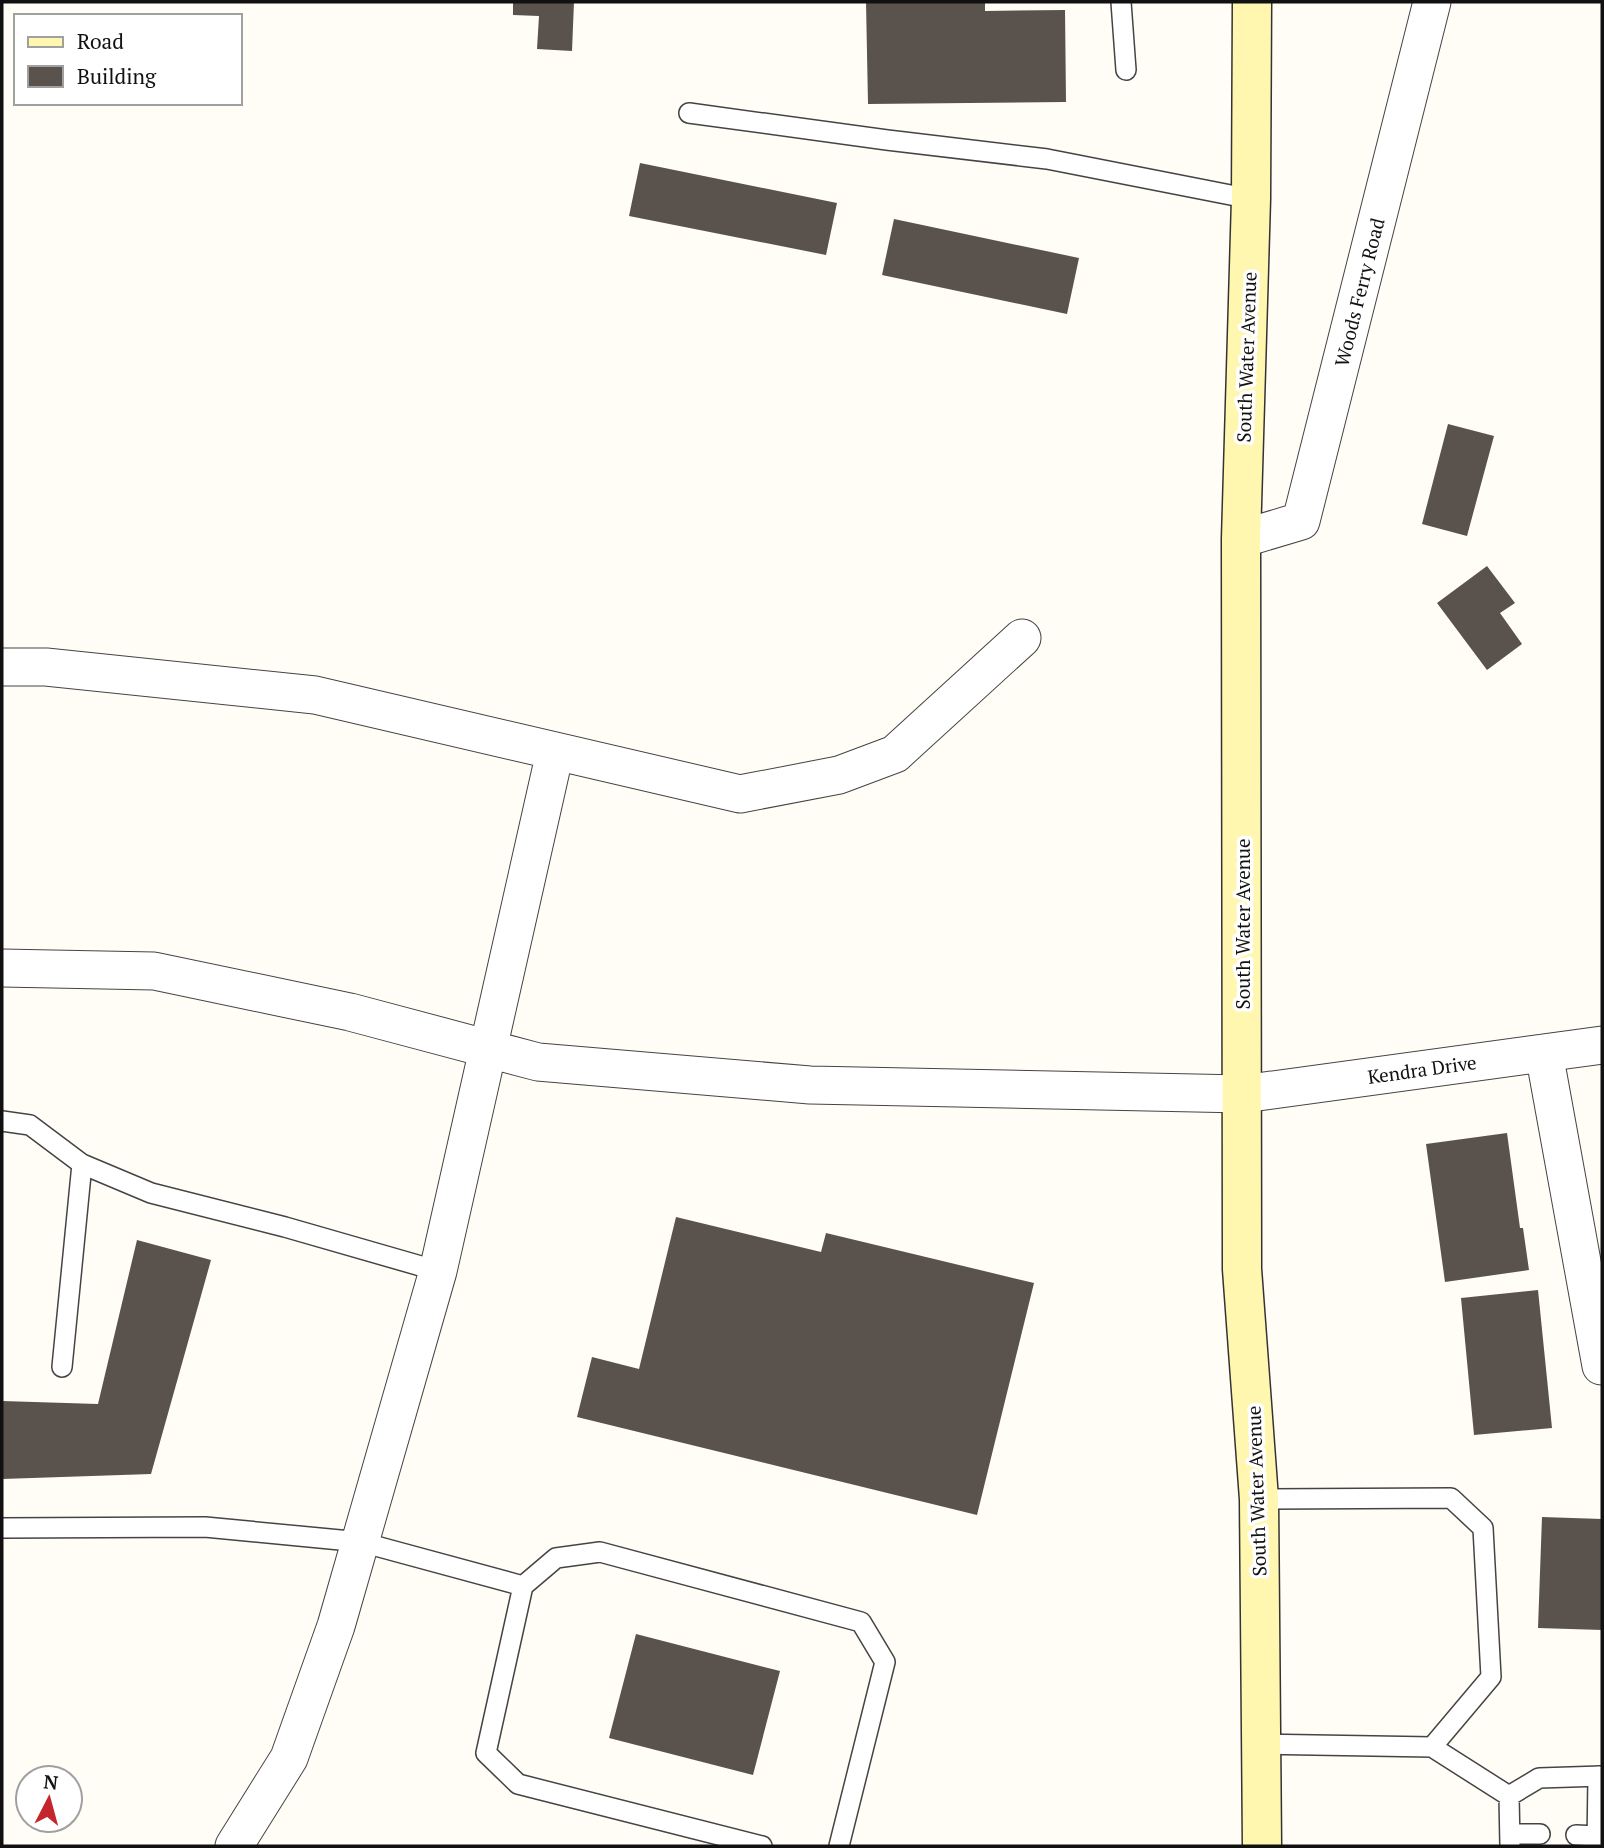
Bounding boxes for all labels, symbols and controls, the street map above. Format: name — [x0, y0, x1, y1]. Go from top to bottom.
legend — [14, 14, 242, 105]
text: Road — [77, 27, 124, 55]
text: Building — [77, 62, 157, 90]
street label: Woods Ferry Road — [1328, 215, 1390, 369]
street label: South Water Avenue — [1231, 271, 1261, 443]
street label: South Water Avenue — [1230, 839, 1255, 1009]
street label: Kendra Drive — [1366, 1049, 1478, 1089]
street label: South Water Avenue — [1241, 1405, 1271, 1577]
north arrow — [14, 1764, 84, 1834]
text: N — [42, 1768, 60, 1795]

